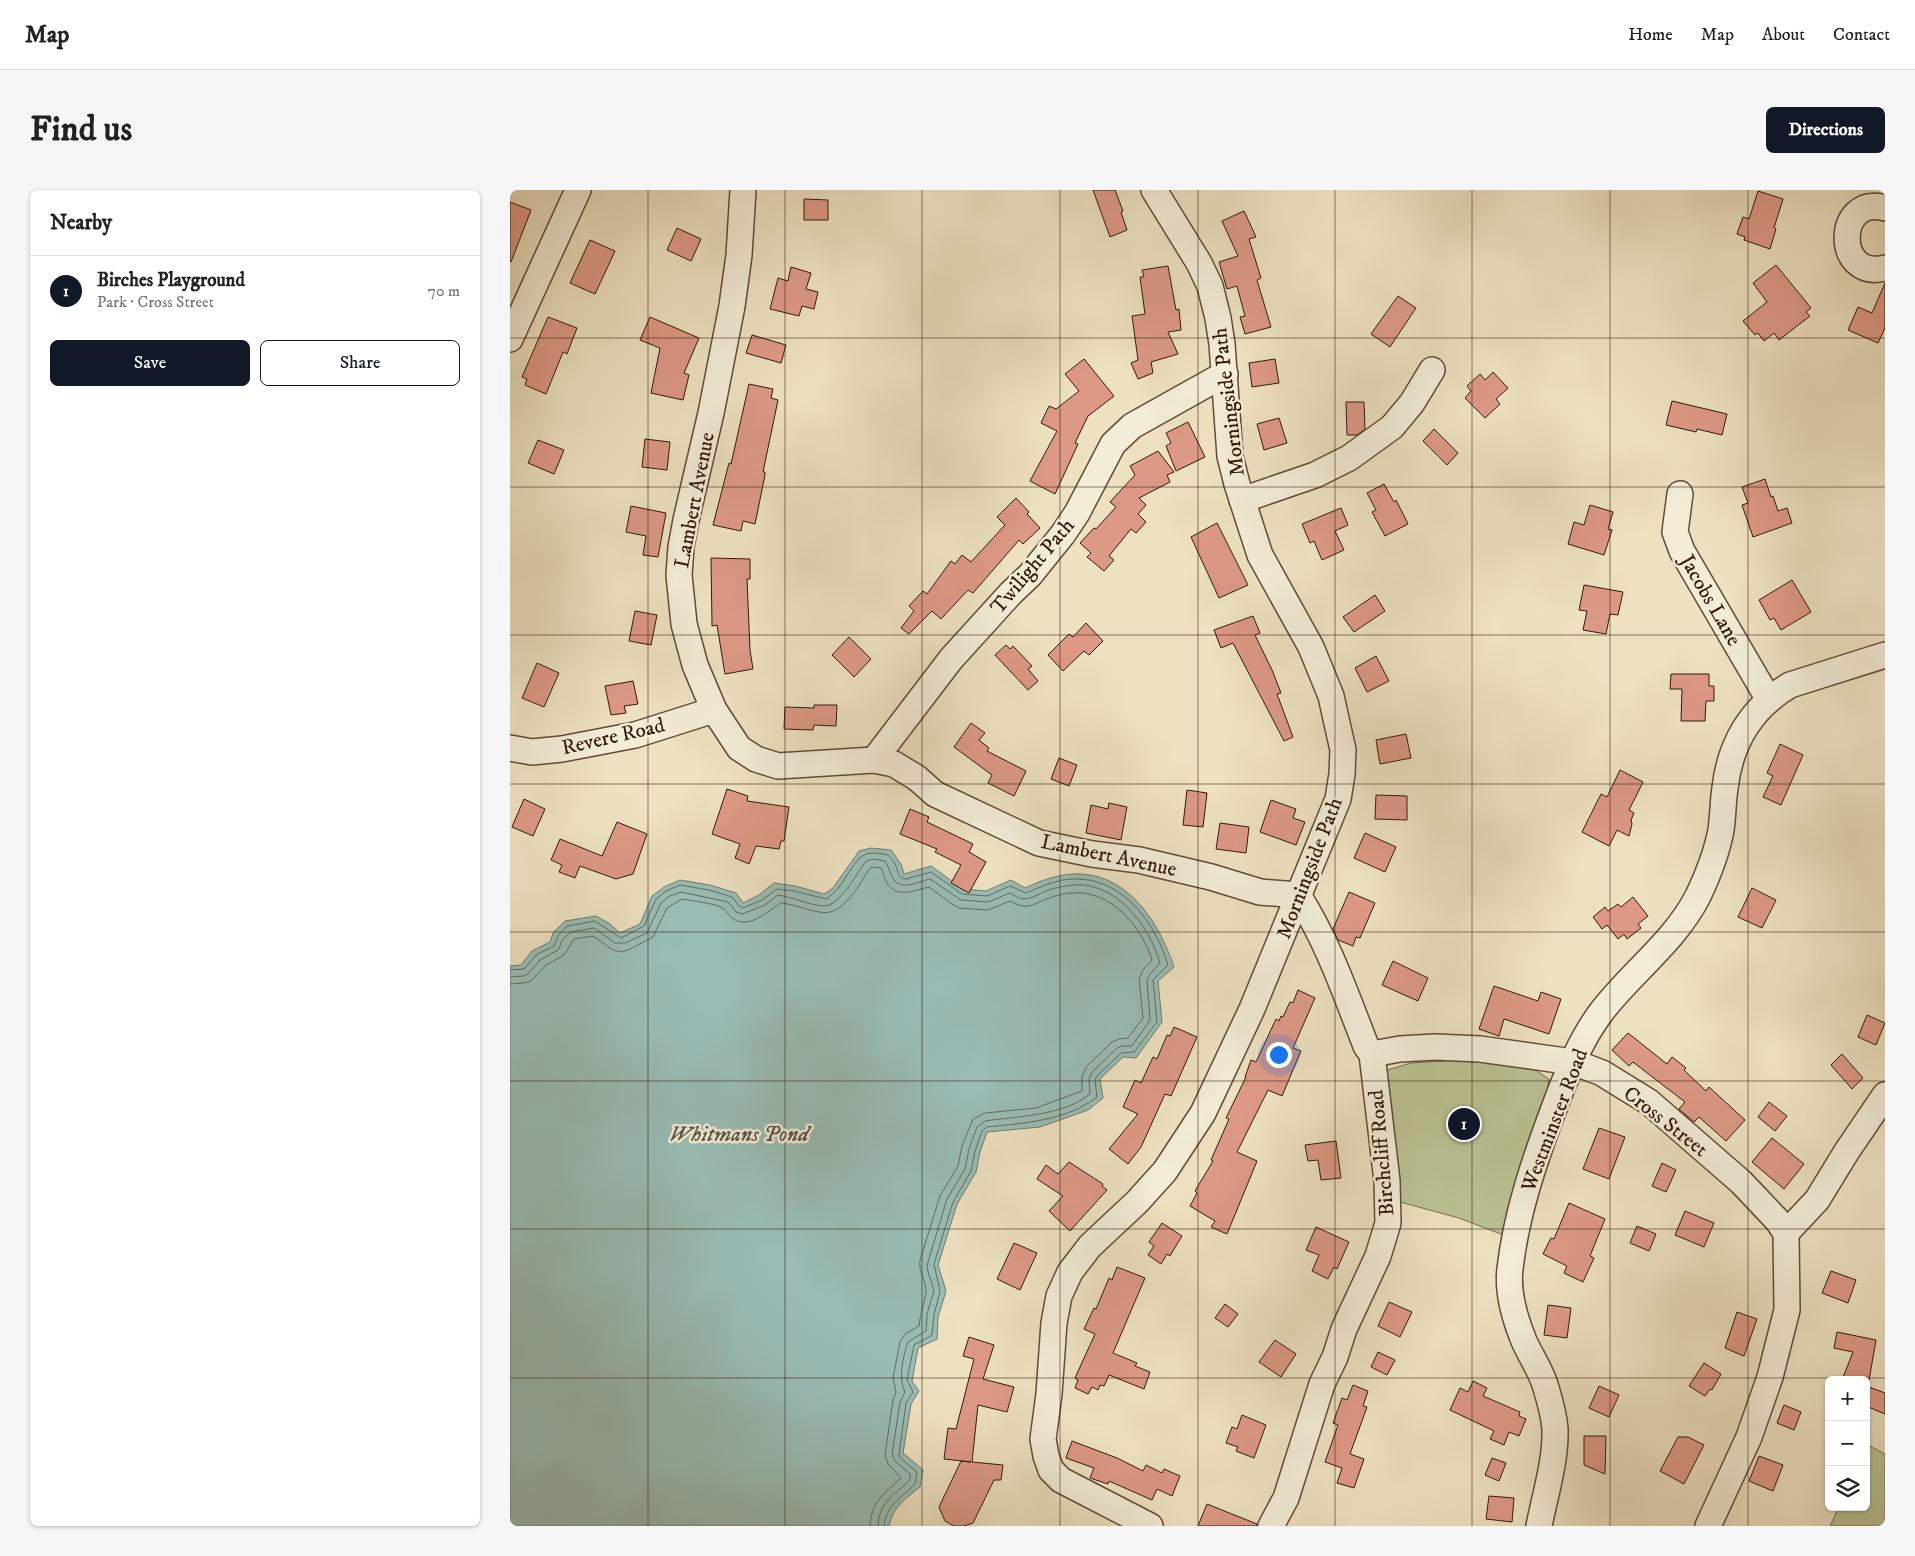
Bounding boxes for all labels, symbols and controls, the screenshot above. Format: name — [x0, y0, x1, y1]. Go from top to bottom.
text: Map — [25, 20, 69, 50]
text: Home — [1628, 24, 1673, 46]
text: Map — [1701, 24, 1734, 46]
text: About — [1762, 24, 1805, 46]
text: Contact — [1833, 24, 1890, 46]
button: Directions — [1766, 107, 1885, 153]
text: Find us — [30, 108, 132, 152]
text: Nearby — [50, 210, 112, 236]
text: Birches Playground — [97, 269, 245, 292]
text: 1 — [63, 281, 69, 301]
text: 70 m — [428, 281, 460, 301]
text: Park · Cross Street — [97, 292, 214, 312]
street label: Morningside Path — [1207, 326, 1251, 478]
button: Save — [50, 340, 250, 386]
button: Share — [260, 340, 460, 386]
street label: Lambert Avenue — [669, 430, 721, 570]
street label: Twilight Path — [985, 513, 1080, 620]
street label: Jacobs Lane — [1673, 548, 1747, 651]
street label: Revere Road — [559, 712, 668, 761]
street label: Morningside Path — [1271, 794, 1349, 943]
street label: Lambert Avenue — [1039, 829, 1179, 883]
your location — [1266, 1042, 1292, 1068]
street label: Westminster Road — [1515, 1045, 1594, 1196]
street label: Cross Street — [1618, 1081, 1713, 1163]
street label: Birchcliff Road — [1363, 1088, 1400, 1217]
pin: 1 — [1448, 1105, 1480, 1143]
water label: Whitmans Pond — [669, 1121, 812, 1148]
map controls — [1825, 1376, 1870, 1511]
button: + — [1825, 1376, 1870, 1421]
button: − — [1825, 1421, 1870, 1466]
button: layers — [1825, 1466, 1870, 1511]

